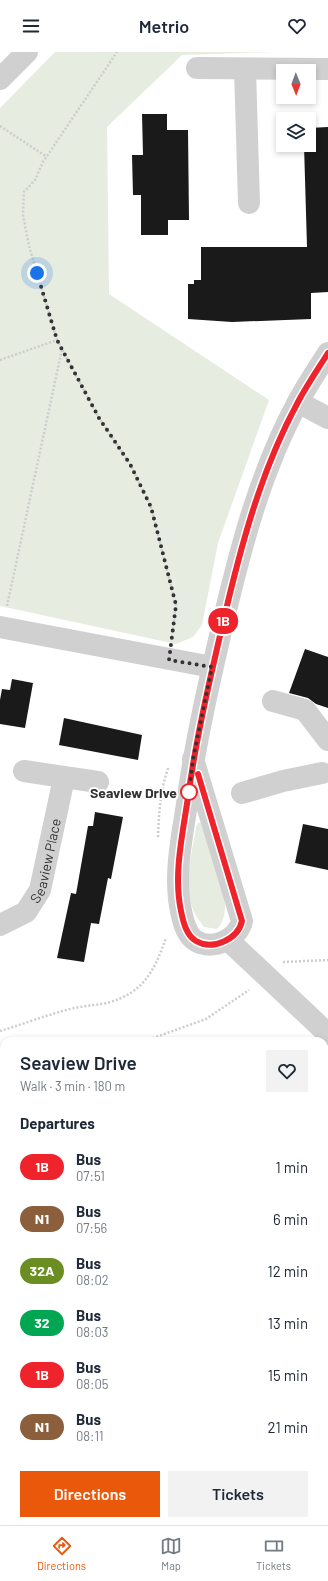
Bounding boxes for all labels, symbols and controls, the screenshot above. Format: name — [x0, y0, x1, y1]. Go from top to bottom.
icon: menu — [20, 15, 42, 37]
text: Metrio — [139, 15, 189, 37]
icon: heart — [286, 15, 308, 37]
north arrow — [276, 64, 316, 104]
map controls — [276, 64, 316, 152]
button: layers — [276, 112, 316, 152]
your location — [27, 263, 47, 283]
line badge: 1B — [205, 608, 241, 634]
text: 1B — [216, 612, 230, 629]
marker: Seaview Drive — [180, 783, 198, 801]
place label: Seaview Drive — [90, 784, 177, 801]
street label: Seaview Place — [26, 817, 64, 906]
button: heart — [266, 1050, 308, 1092]
text: Seaview Drive — [20, 1051, 137, 1074]
text: Walk · 3 min · 180 m — [20, 1078, 125, 1094]
text: Departures — [20, 1114, 95, 1132]
text: Bus — [76, 1150, 101, 1168]
text: 1B — [35, 1158, 49, 1175]
text: 1 min — [275, 1158, 308, 1176]
text: 07:51 — [76, 1168, 105, 1184]
text: Bus — [76, 1202, 101, 1220]
text: N1 — [35, 1210, 49, 1227]
text: 6 min — [273, 1210, 308, 1228]
text: 07:56 — [76, 1220, 107, 1236]
text: Bus — [76, 1254, 101, 1272]
text: 32A — [30, 1262, 54, 1279]
text: 12 min — [267, 1262, 308, 1280]
text: 08:02 — [76, 1272, 109, 1288]
text: Bus — [76, 1306, 101, 1324]
text: 32 — [34, 1314, 50, 1331]
text: 13 min — [268, 1314, 308, 1332]
text: 08:03 — [76, 1324, 109, 1340]
text: Bus — [76, 1358, 101, 1376]
text: 1B — [35, 1366, 49, 1383]
text: 15 min — [268, 1366, 308, 1384]
text: 08:05 — [76, 1376, 109, 1392]
text: Bus — [76, 1410, 101, 1428]
text: N1 — [35, 1418, 49, 1435]
text: 21 min — [268, 1418, 308, 1436]
text: 08:11 — [76, 1428, 104, 1444]
button: Directions — [20, 1471, 160, 1517]
button: Tickets — [168, 1471, 308, 1517]
tab: Directions — [37, 1535, 86, 1572]
tab: Map — [160, 1535, 182, 1572]
tab: Tickets — [256, 1535, 291, 1572]

